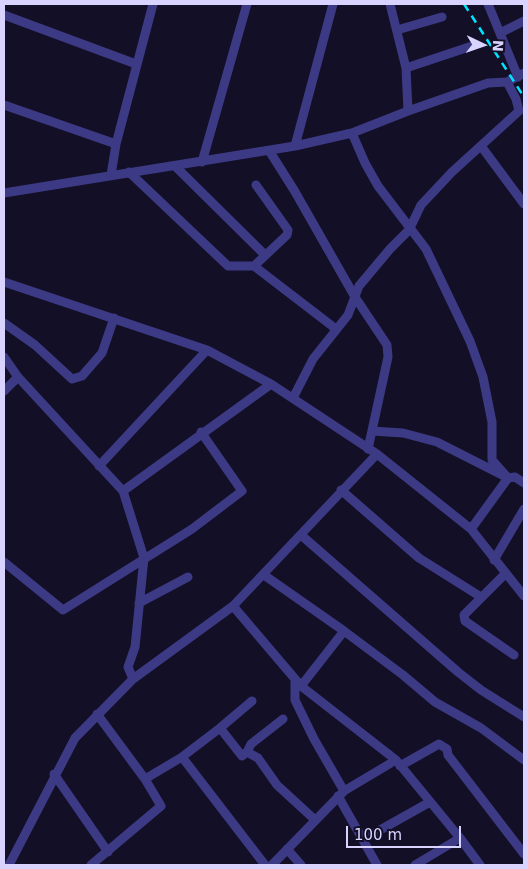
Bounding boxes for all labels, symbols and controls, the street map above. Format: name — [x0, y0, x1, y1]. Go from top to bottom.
north arrow — [458, 20, 508, 70]
text: N — [490, 40, 506, 52]
scale bar — [348, 816, 463, 848]
text: 100 m — [354, 826, 402, 844]

